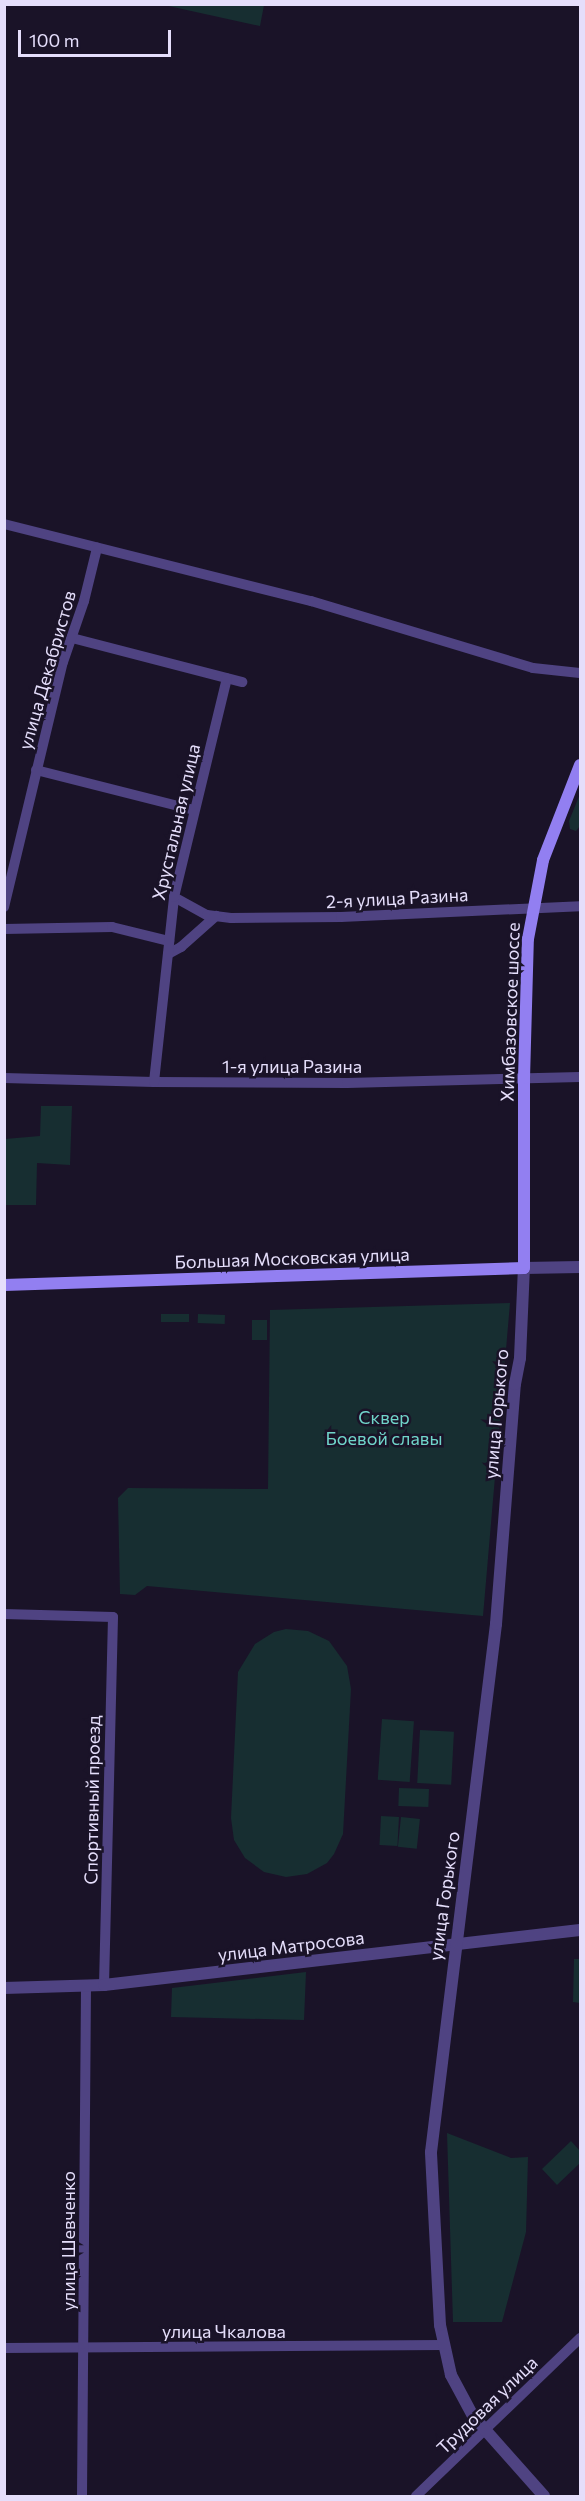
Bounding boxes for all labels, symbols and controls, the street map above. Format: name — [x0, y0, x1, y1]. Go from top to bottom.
scale bar — [21, 18, 174, 56]
text: 100 m — [29, 29, 79, 51]
street label: улица Декабристов — [14, 588, 80, 752]
street label: Хрустальная улица — [148, 742, 204, 902]
street label: 2-я улица Разина — [325, 883, 469, 913]
street label: Химбазовское шоссе — [496, 922, 524, 1102]
street label: 1-я улица Разина — [222, 1055, 362, 1077]
street label: Большая Московская улица — [174, 1243, 410, 1273]
street label: улица Горького — [480, 1348, 512, 1480]
park label: Сквер Боевой славы — [326, 1407, 442, 1450]
street label: Спортивный проезд — [80, 1715, 104, 1885]
street label: улица Горького — [424, 1830, 464, 1962]
street label: улица Матросова — [217, 1926, 365, 1966]
street label: улица Шевченко — [57, 2171, 79, 2311]
street label: улица Чкалова — [162, 2320, 286, 2342]
street label: Трудовая улица — [432, 2352, 542, 2458]

